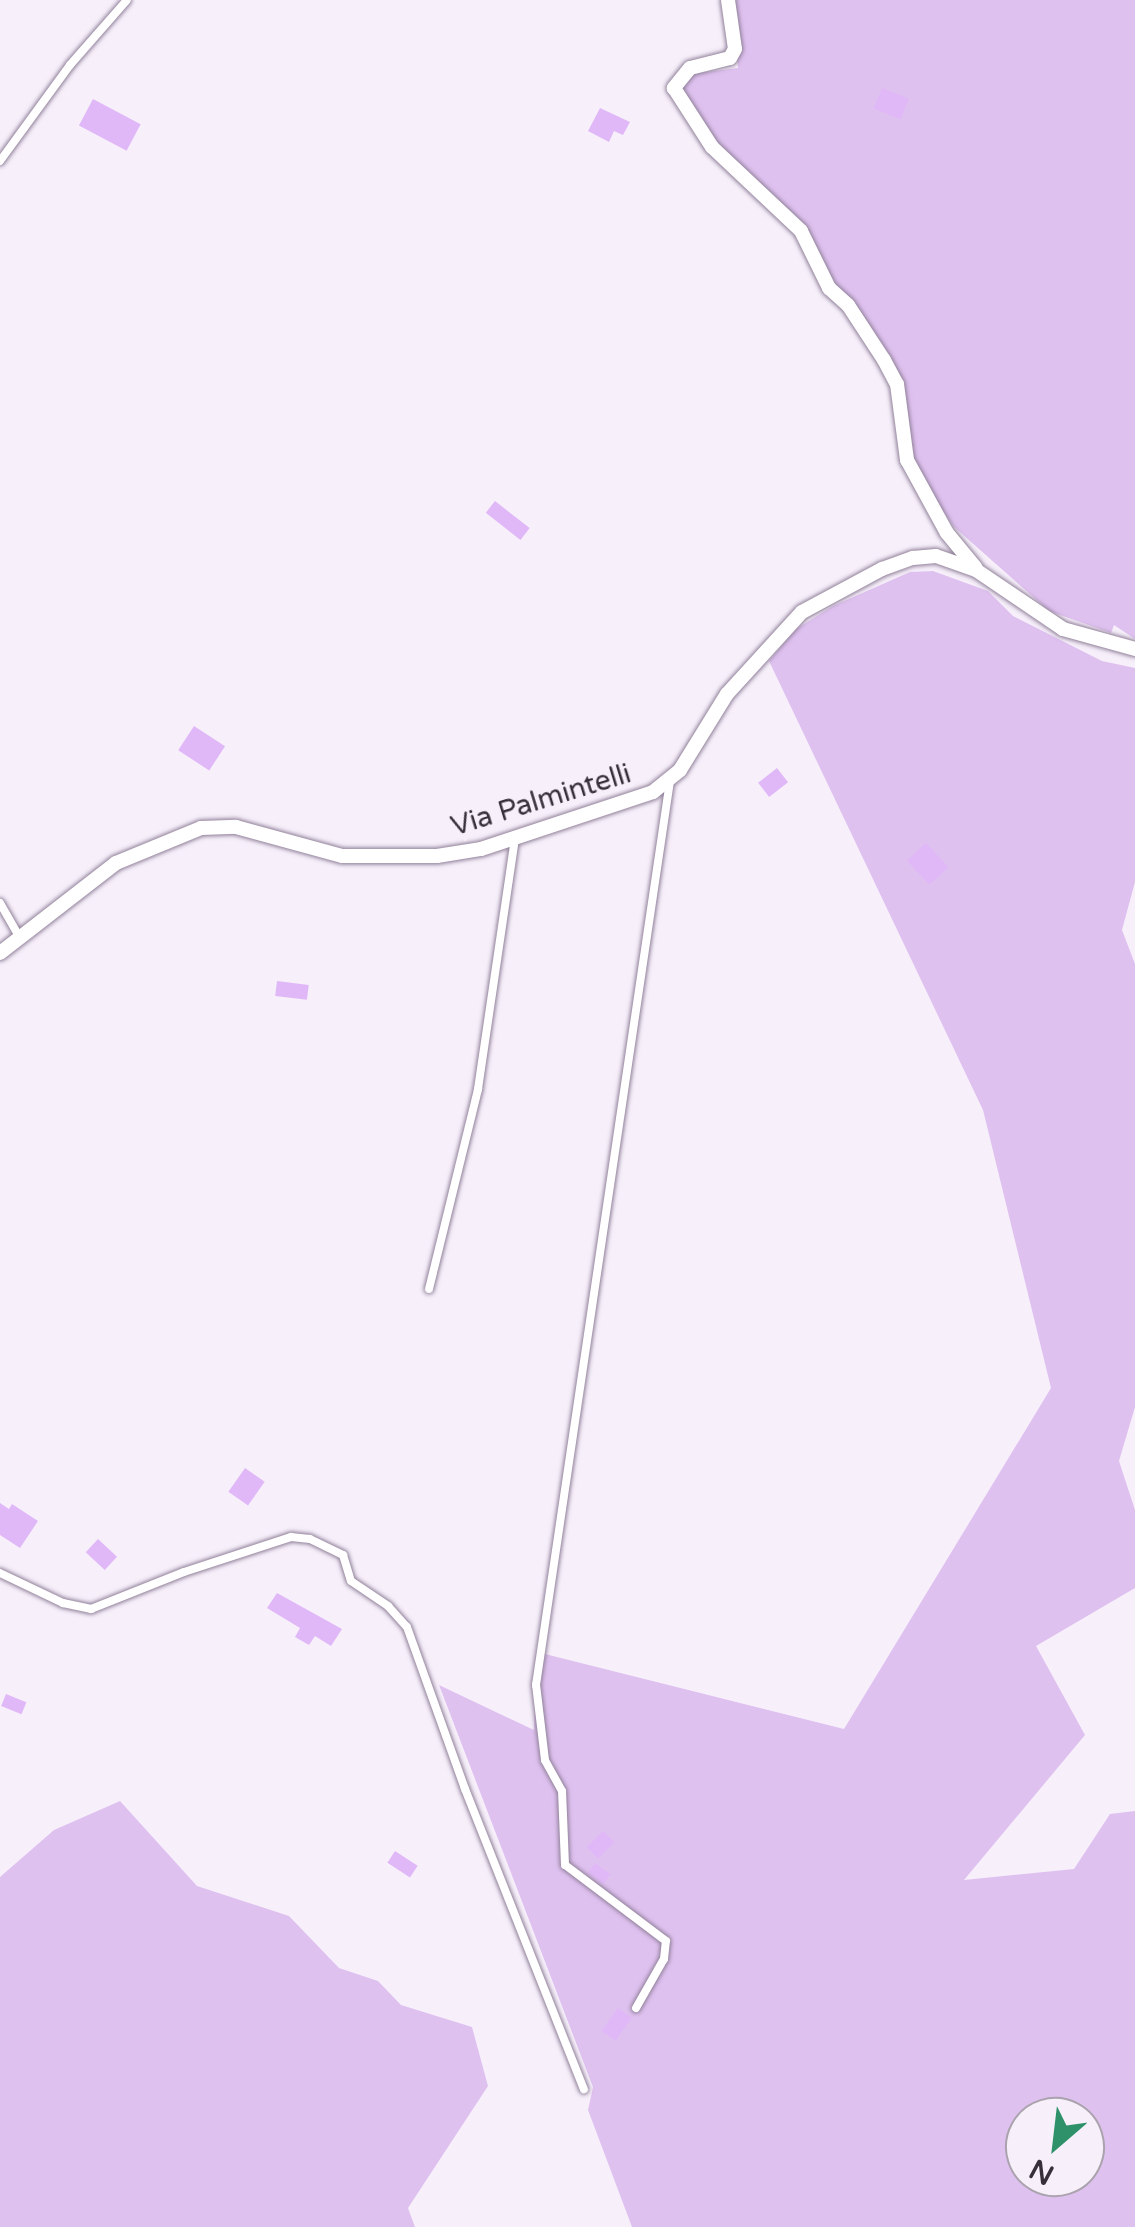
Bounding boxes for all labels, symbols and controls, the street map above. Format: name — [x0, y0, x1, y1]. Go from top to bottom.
street label: Via Palmintelli — [447, 757, 635, 843]
north arrow — [1005, 2097, 1105, 2197]
text: N — [1024, 2151, 1060, 2192]

